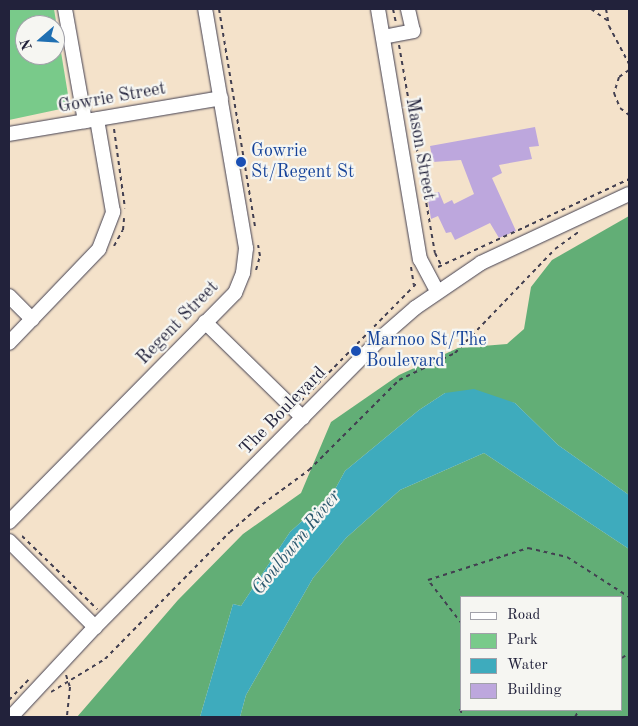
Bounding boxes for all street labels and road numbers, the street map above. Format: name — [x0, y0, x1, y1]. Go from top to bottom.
street label: Gowrie Street — [57, 78, 167, 118]
street label: Mason Street — [400, 96, 440, 202]
street label: Regent Street — [133, 277, 223, 369]
street label: The Boulevard — [235, 362, 331, 460]

